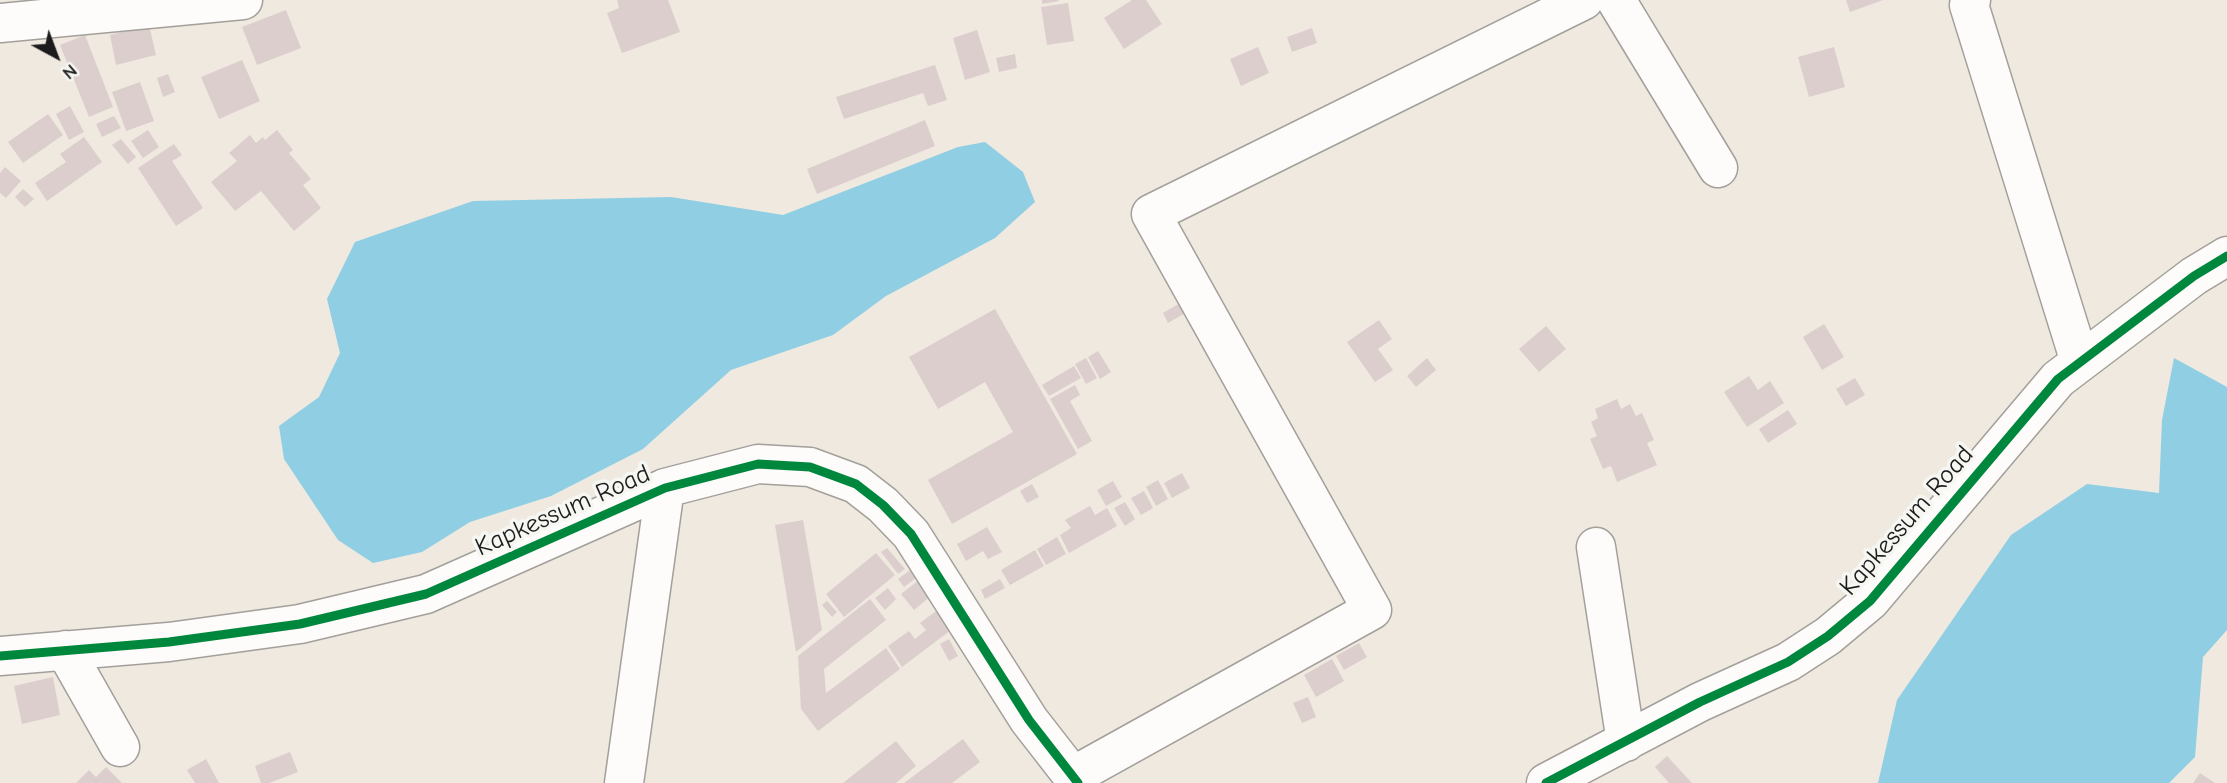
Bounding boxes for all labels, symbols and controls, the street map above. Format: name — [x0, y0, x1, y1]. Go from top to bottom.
north arrow — [21, 21, 91, 91]
text: N — [58, 59, 82, 84]
street label: Kapkessum Road — [1834, 440, 1980, 602]
street label: Kapkessum Road — [471, 458, 655, 564]

